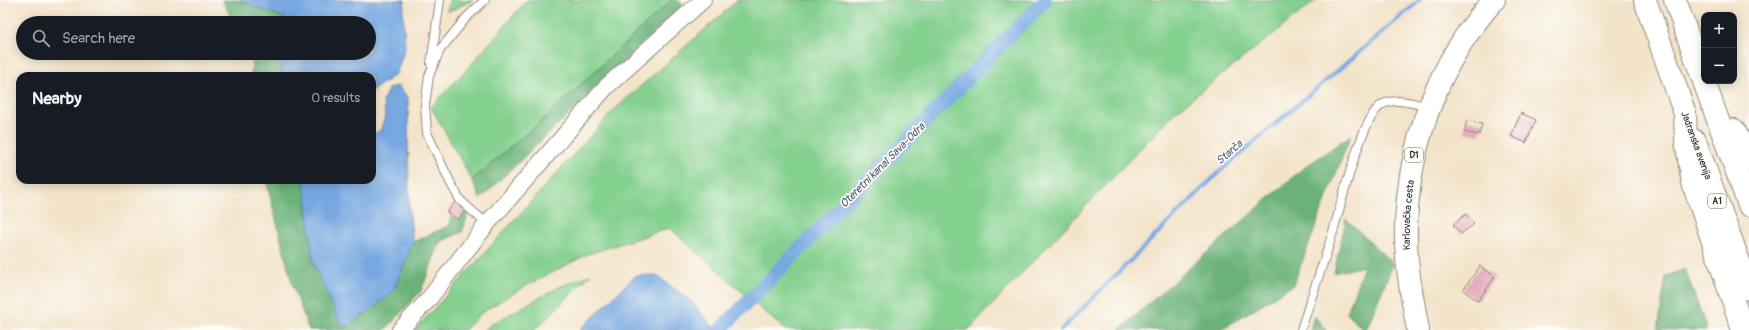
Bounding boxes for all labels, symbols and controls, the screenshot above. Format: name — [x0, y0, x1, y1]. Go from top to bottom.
map controls — [1701, 12, 1737, 84]
button: + — [1701, 12, 1737, 48]
search box — [16, 16, 376, 60]
icon: search — [30, 27, 52, 49]
text: Search here — [62, 29, 135, 48]
button: − — [1701, 48, 1737, 84]
text: Nearby — [32, 88, 81, 109]
text: 0 results — [311, 90, 360, 106]
street label: Jadranska avenija — [1678, 110, 1714, 181]
water label: Oteretni kanal Sava-Odra — [837, 120, 928, 210]
water label: Starča — [1213, 137, 1246, 167]
road number: D1 — [1405, 148, 1423, 162]
street label: Karlovačka cesta — [1401, 179, 1417, 250]
road number: A1 — [1708, 194, 1726, 208]

